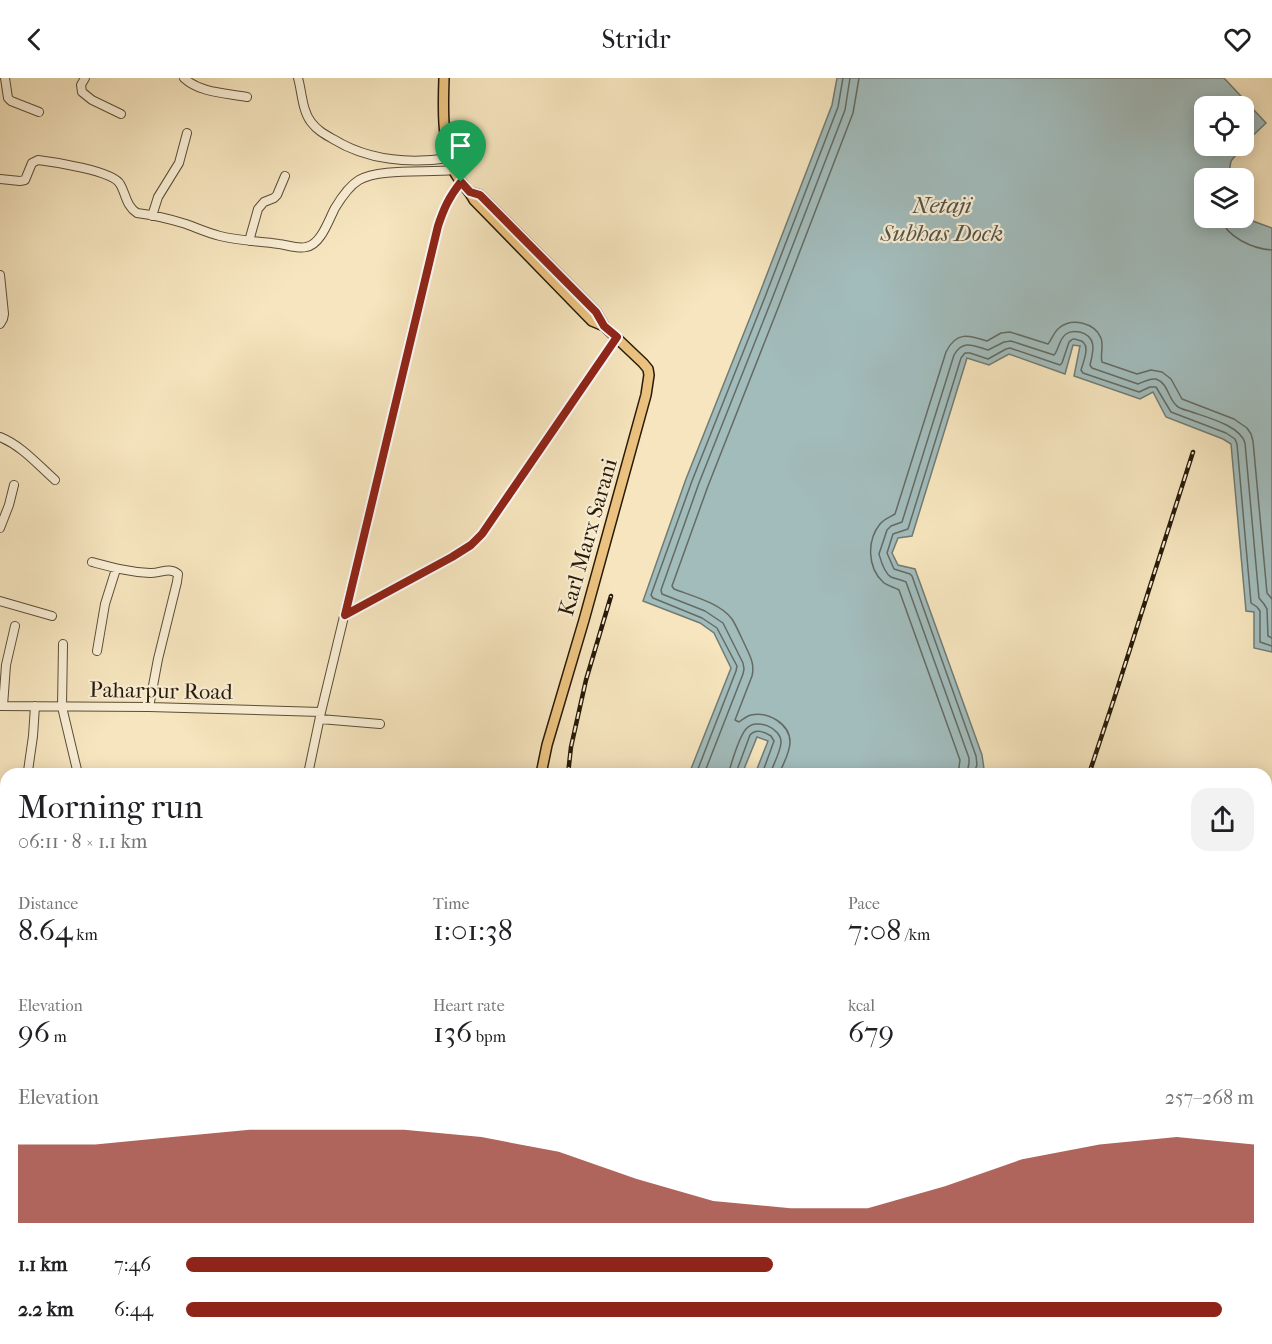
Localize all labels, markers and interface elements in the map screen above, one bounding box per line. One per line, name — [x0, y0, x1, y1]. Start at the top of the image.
icon: back — [18, 23, 51, 56]
text: Stridr — [601, 23, 671, 55]
icon: heart — [1221, 23, 1254, 56]
map controls — [1194, 96, 1254, 228]
button: locate — [1194, 96, 1254, 156]
pin — [435, 120, 486, 182]
icon: arrive — [444, 129, 477, 162]
button: layers — [1194, 168, 1254, 228]
water label: Netaji Subhas Dock — [880, 191, 1003, 247]
street label: Karl Marx Sarani — [553, 455, 623, 619]
street label: Paharpur Road — [89, 677, 234, 705]
text: Morning run — [18, 788, 203, 827]
button: share — [1191, 788, 1254, 851]
text: 06:11 · 8 × 1.1 km — [18, 830, 147, 853]
text: Distance — [18, 894, 78, 913]
text: Time — [433, 894, 469, 913]
text: Pace — [848, 894, 880, 913]
text: 8.64 — [18, 913, 73, 948]
text: 1:01:38 — [433, 913, 513, 948]
text: 7:08 — [848, 913, 901, 948]
text: km — [73, 925, 98, 944]
text: /km — [901, 925, 930, 944]
text: Elevation — [18, 996, 83, 1015]
text: Heart rate — [433, 996, 505, 1015]
text: kcal — [848, 996, 875, 1015]
text: 96 — [18, 1015, 50, 1050]
text: 136 — [433, 1015, 472, 1050]
text: 679 — [848, 1015, 894, 1050]
text: m — [50, 1027, 67, 1046]
text: bpm — [472, 1027, 506, 1046]
text: Elevation — [18, 1086, 99, 1109]
text: 257–268 m — [1165, 1086, 1254, 1109]
text: 1.1 km — [18, 1253, 67, 1276]
text: 7:46 — [114, 1253, 151, 1276]
text: 2.2 km — [18, 1298, 74, 1321]
text: 6:44 — [114, 1298, 153, 1321]

